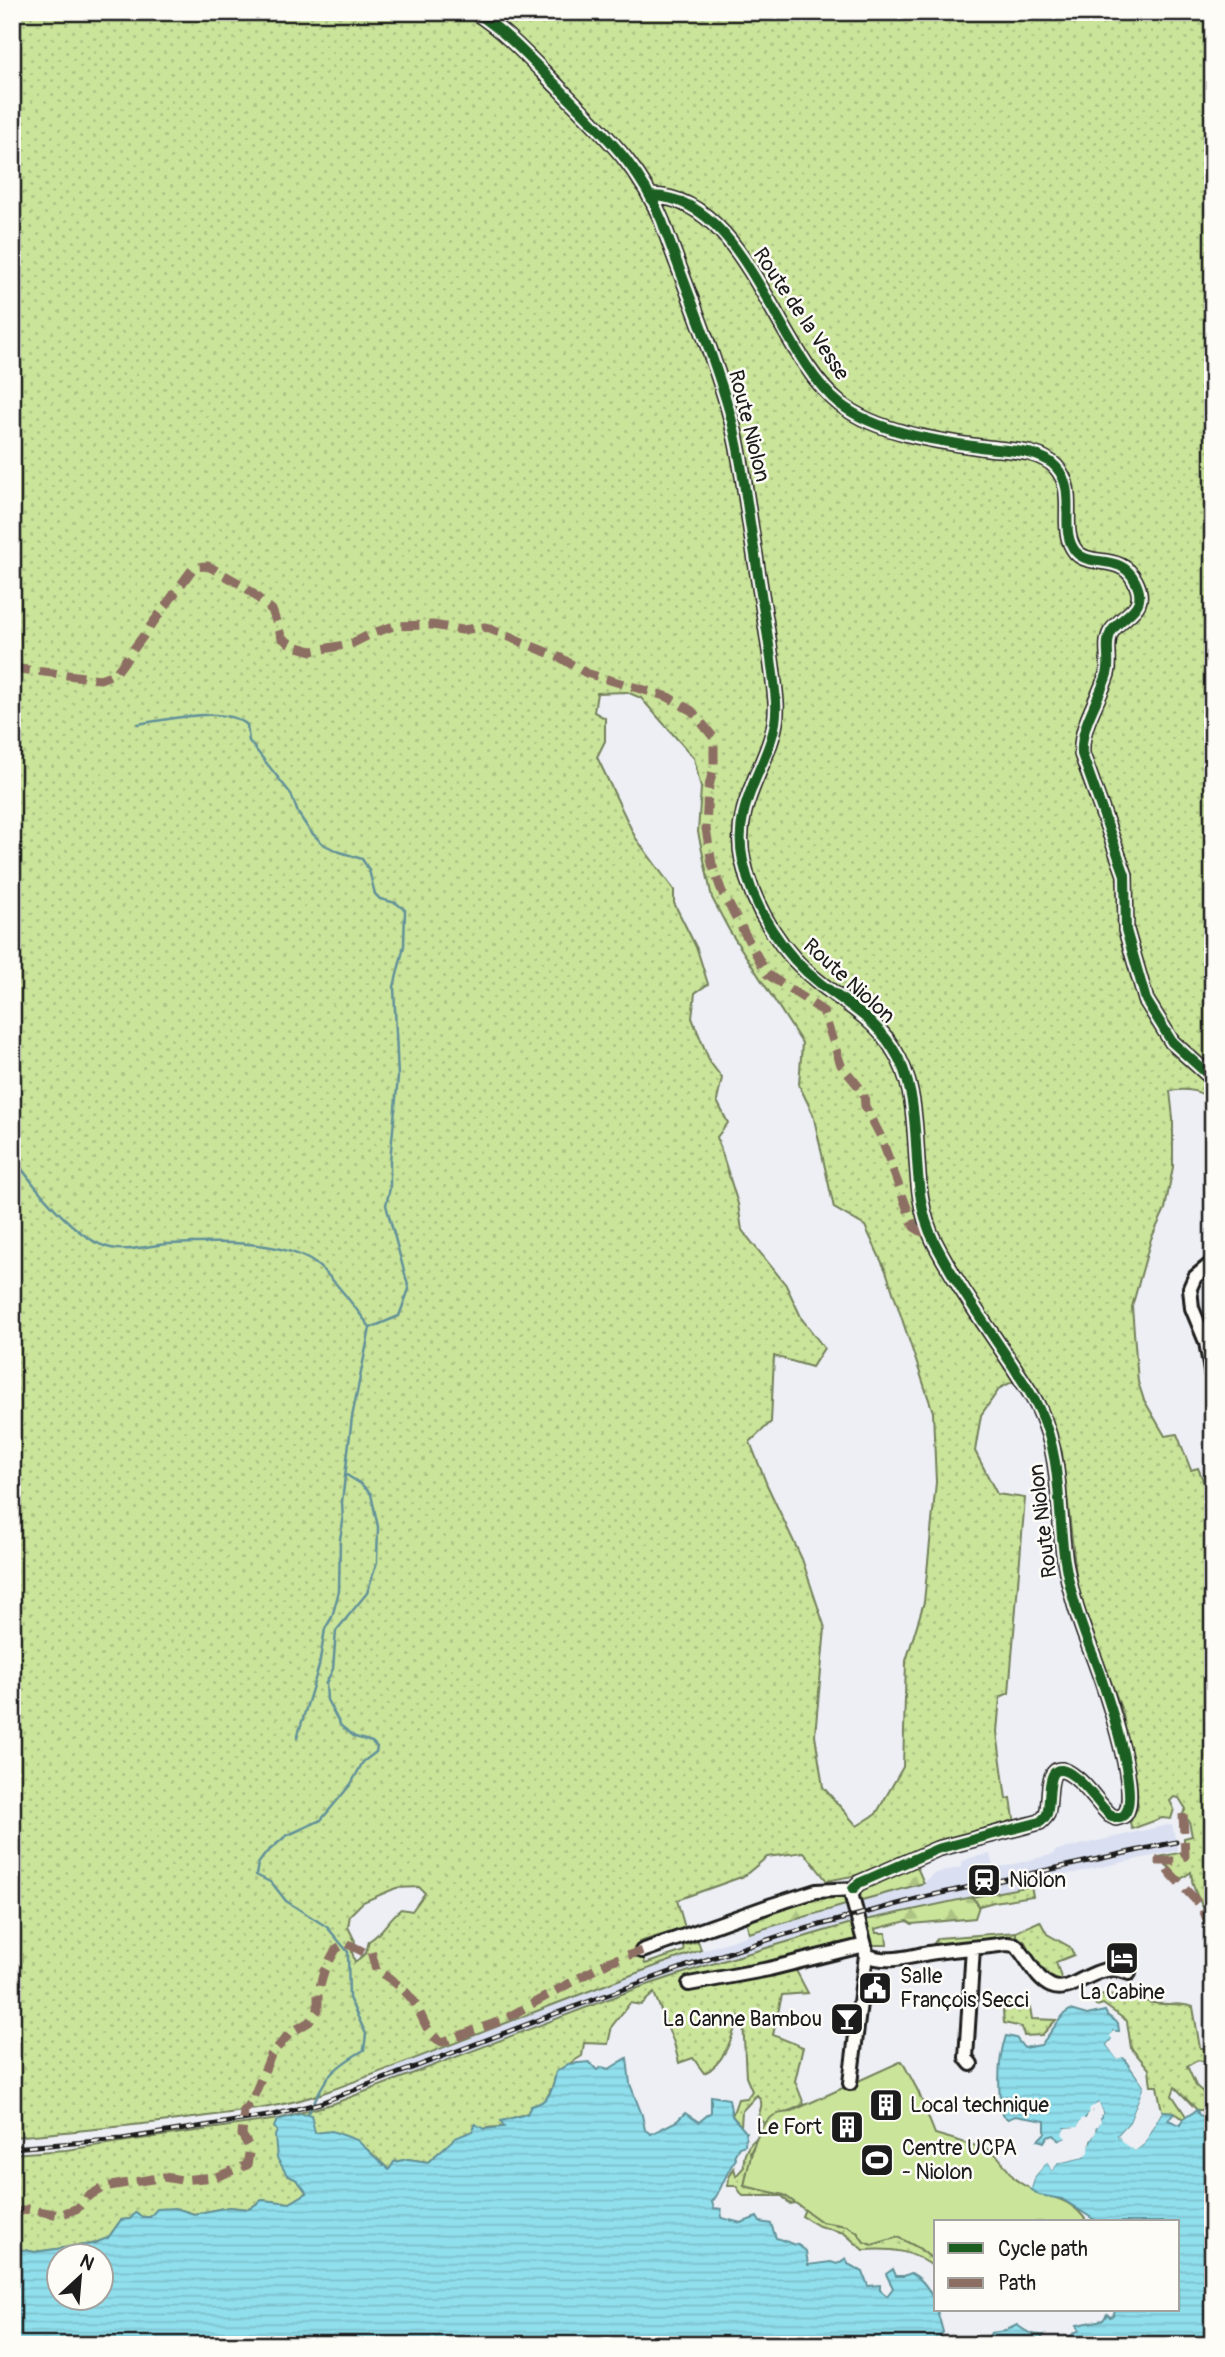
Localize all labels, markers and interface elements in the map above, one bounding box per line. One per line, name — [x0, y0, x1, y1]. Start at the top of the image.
street label: Route de la Vesse — [747, 243, 856, 386]
street label: Route Niolon — [722, 367, 776, 485]
street label: Route Niolon — [797, 933, 901, 1029]
street label: Route Niolon — [1023, 1463, 1063, 1579]
station icon: Niolon — [965, 1861, 1003, 1899]
place label: Niolon — [1009, 1867, 1066, 1894]
hotel icon: La Cabine — [1103, 1939, 1141, 1977]
place label: Salle François Secci — [900, 1963, 1029, 2014]
public building icon: Salle François Secci — [856, 1969, 894, 2007]
place label: La Cabine — [1080, 1979, 1165, 2006]
bar icon: La Canne Bambou — [828, 2000, 866, 2038]
place label: La Canne Bambou — [663, 2006, 822, 2033]
building icon: Local technique — [867, 2086, 905, 2124]
place label: Local technique — [910, 2092, 1049, 2119]
building icon: Le Fort — [828, 2108, 866, 2146]
place label: Le Fort — [756, 2114, 823, 2141]
place label: Centre UCPA - Niolon — [902, 2135, 1017, 2186]
sports icon: Centre UCPA - Niolon — [858, 2141, 896, 2179]
legend — [934, 2220, 1180, 2312]
text: Cycle path — [998, 2236, 1088, 2263]
north arrow — [46, 2242, 116, 2312]
text: N — [76, 2249, 98, 2276]
text: Path — [998, 2270, 1036, 2297]

